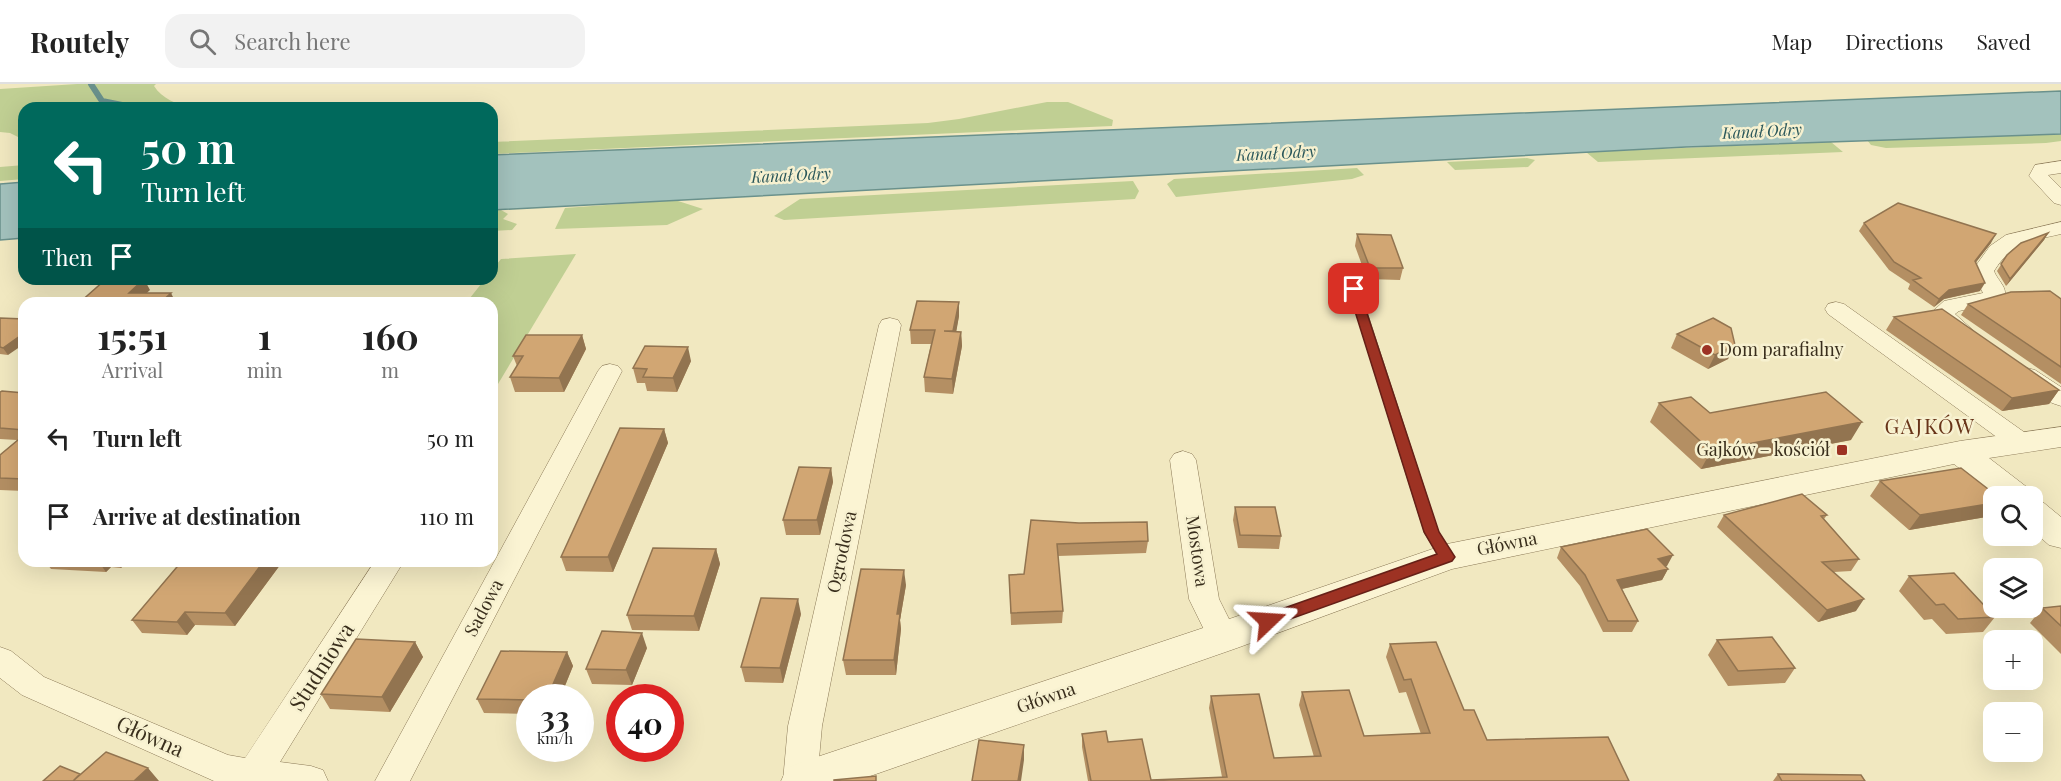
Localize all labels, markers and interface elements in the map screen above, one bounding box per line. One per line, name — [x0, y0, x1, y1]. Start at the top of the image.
search box — [165, 14, 585, 68]
text: Routely — [30, 23, 129, 60]
icon: search — [186, 25, 219, 58]
text: Search here — [234, 26, 351, 56]
text: Map — [1771, 27, 1812, 55]
text: Directions — [1845, 27, 1943, 55]
text: Saved — [1976, 27, 2031, 55]
water label: Kanał Odry — [1721, 118, 1803, 143]
text: 50 m — [141, 119, 235, 175]
icon: left — [42, 126, 120, 204]
water label: Kanał Odry — [1235, 140, 1317, 165]
water label: Kanał Odry — [750, 162, 832, 187]
text: Turn left — [141, 173, 245, 209]
icon: arrive — [105, 240, 138, 273]
text: Then — [42, 242, 93, 272]
pin — [1328, 263, 1379, 314]
icon: arrive — [1337, 272, 1370, 305]
text: 15:51 — [97, 311, 168, 359]
text: 1 — [258, 311, 272, 359]
text: 160 — [362, 311, 419, 359]
place label: Dom parafialny — [1719, 337, 1844, 361]
marker: Dom parafialny — [1700, 343, 1714, 357]
text: Arrival — [102, 356, 163, 383]
text: min — [247, 356, 283, 383]
text: m — [381, 356, 399, 383]
district label: GAJKÓW — [1885, 411, 1975, 439]
icon: left — [42, 422, 75, 455]
text: Turn left — [93, 423, 182, 453]
text: 50 m — [427, 423, 474, 453]
place label: Gajków – kościół — [1696, 437, 1831, 461]
marker: Gajków – kościół — [1835, 443, 1849, 457]
map controls — [1983, 486, 2043, 762]
button: search — [1983, 486, 2043, 546]
icon: arrive — [42, 500, 75, 533]
text: Arrive at destination — [93, 501, 301, 531]
text: 110 m — [420, 501, 474, 531]
street label: Ogrodowa — [821, 509, 861, 595]
street label: Mostowa — [1181, 513, 1215, 588]
street label: Główna — [1475, 525, 1539, 561]
button: layers — [1983, 558, 2043, 618]
street label: Sadowa — [458, 575, 508, 640]
position arrow — [1236, 589, 1300, 653]
street label: Studniowa — [281, 616, 360, 715]
button: + — [1983, 630, 2043, 690]
street label: Główna — [1013, 676, 1078, 718]
speed limit sign: 40 — [606, 684, 684, 762]
text: 33 — [540, 696, 570, 736]
button: − — [1983, 702, 2043, 762]
street label: Główna — [113, 708, 189, 763]
text: km/h — [537, 728, 573, 748]

